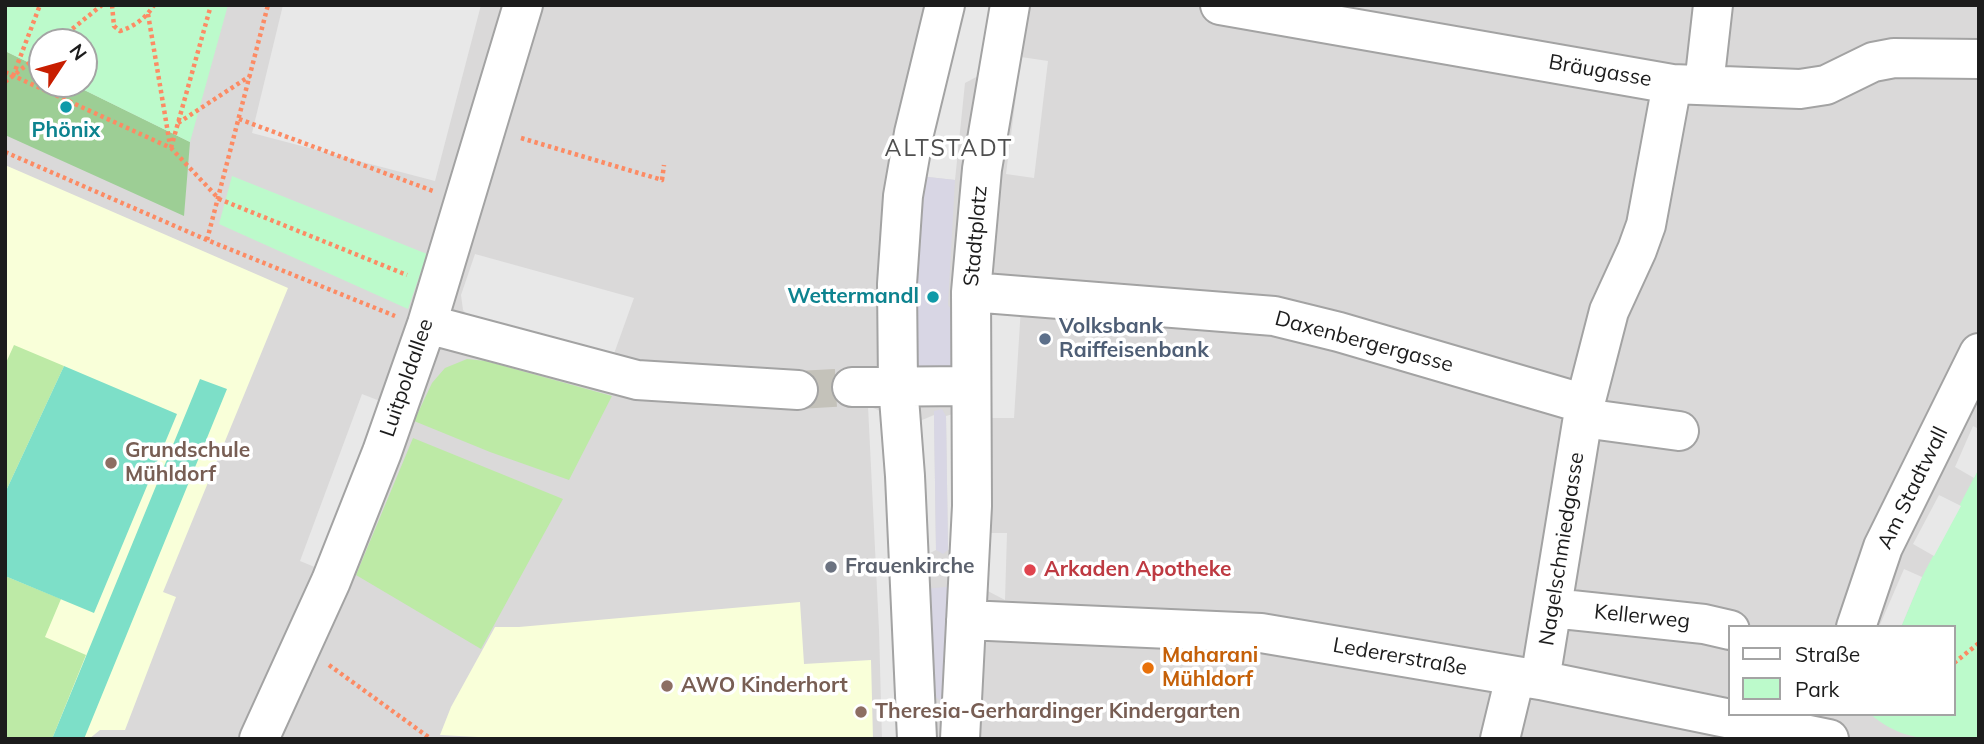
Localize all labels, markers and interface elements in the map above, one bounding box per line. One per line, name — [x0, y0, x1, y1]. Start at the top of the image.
north arrow — [28, 28, 98, 98]
text: N — [64, 39, 92, 65]
street label: Bräugasse — [1547, 50, 1653, 92]
marker: Phönix — [58, 99, 74, 115]
place label: Phönix — [32, 118, 100, 144]
district label: ALTSTADT — [886, 135, 1012, 163]
street label: Stadtplatz — [959, 184, 993, 288]
place label: Wettermandl — [787, 284, 919, 310]
marker: Wettermandl — [925, 289, 941, 305]
street label: Daxenbergergasse — [1272, 306, 1456, 378]
place label: Volksbank Raiffeisenbank — [1059, 314, 1209, 364]
street label: Luitpoldallee — [375, 316, 439, 440]
marker: Volksbank Raiffeisenbank — [1037, 331, 1053, 347]
street label: Am Stadtwall — [1873, 423, 1953, 553]
place label: Grundschule Mühldorf — [125, 438, 250, 488]
street label: Nagelschmiedgasse — [1534, 450, 1590, 648]
marker: Grundschule Mühldorf — [103, 455, 119, 471]
place label: Frauenkirche — [845, 554, 975, 580]
place label: Arkaden Apotheke — [1044, 557, 1232, 583]
marker: Frauenkirche — [823, 559, 839, 575]
marker: Arkaden Apotheke — [1022, 562, 1038, 578]
street label: Kellerweg — [1593, 599, 1691, 635]
legend — [1728, 625, 1956, 716]
street label: Ledererstraße — [1331, 633, 1469, 681]
text: Straße — [1795, 641, 1860, 667]
place label: Maharani Mühldorf — [1162, 643, 1258, 693]
marker: Maharani Mühldorf — [1140, 660, 1156, 676]
place label: AWO Kinderhort — [681, 673, 848, 699]
text: Park — [1795, 676, 1839, 702]
marker: AWO Kinderhort — [659, 678, 675, 694]
place label: Theresia-Gerhardinger Kindergarten — [875, 699, 1240, 725]
marker: Theresia-Gerhardinger Kindergarten — [853, 704, 869, 720]

